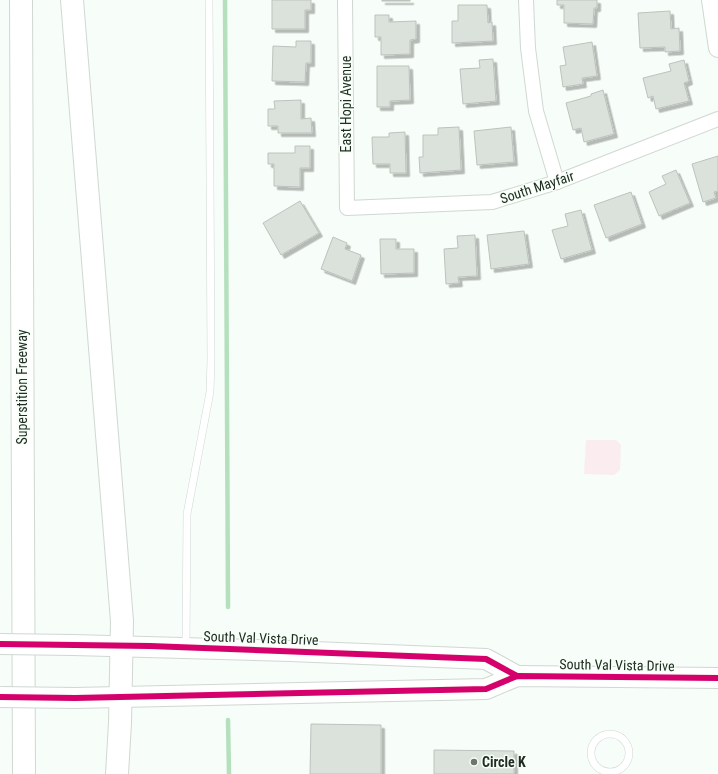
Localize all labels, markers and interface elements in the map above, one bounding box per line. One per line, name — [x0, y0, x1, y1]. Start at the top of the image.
street label: East Hopi Avenue — [338, 55, 354, 152]
street label: South Mayfair — [498, 168, 576, 206]
street label: Superstition Freeway — [14, 329, 30, 445]
street label: South Val Vista Drive — [203, 628, 319, 648]
street label: South Val Vista Drive — [559, 656, 675, 674]
place label: Circle K — [482, 754, 526, 770]
marker: Circle K — [469, 757, 479, 767]

